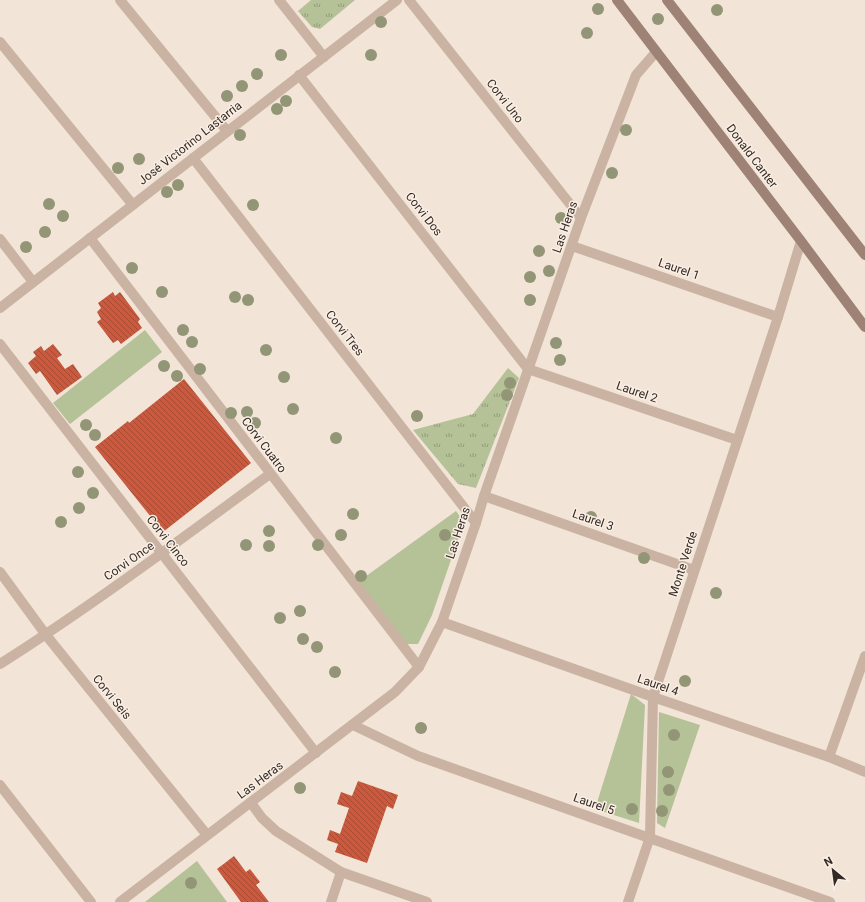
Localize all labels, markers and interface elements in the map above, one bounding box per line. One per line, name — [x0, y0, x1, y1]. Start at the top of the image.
street label: Corvi Uno — [484, 76, 527, 126]
street label: José Victorino Lastarria — [136, 98, 244, 188]
street label: Donald Canter — [724, 121, 780, 191]
street label: Corvi Dos — [403, 189, 445, 239]
street label: Las Heras — [550, 199, 580, 255]
street label: Laurel 1 — [657, 255, 701, 283]
street label: Corvi Tres — [323, 308, 367, 358]
street label: Laurel 2 — [615, 378, 660, 406]
street label: Corvi Cuatro — [238, 414, 290, 476]
street label: Las Heras — [443, 505, 473, 561]
street label: Laurel 3 — [571, 506, 615, 534]
street label: Corvi Cinco — [144, 513, 192, 569]
street label: Monte Verde — [666, 529, 700, 599]
street label: Corvi Once — [101, 539, 157, 583]
street label: Laurel 4 — [636, 671, 681, 699]
street label: Corvi Seis — [90, 672, 134, 722]
street label: Las Heras — [234, 758, 286, 802]
street label: Laurel 5 — [572, 790, 617, 818]
north arrow — [813, 850, 853, 890]
text: N — [822, 854, 835, 869]

